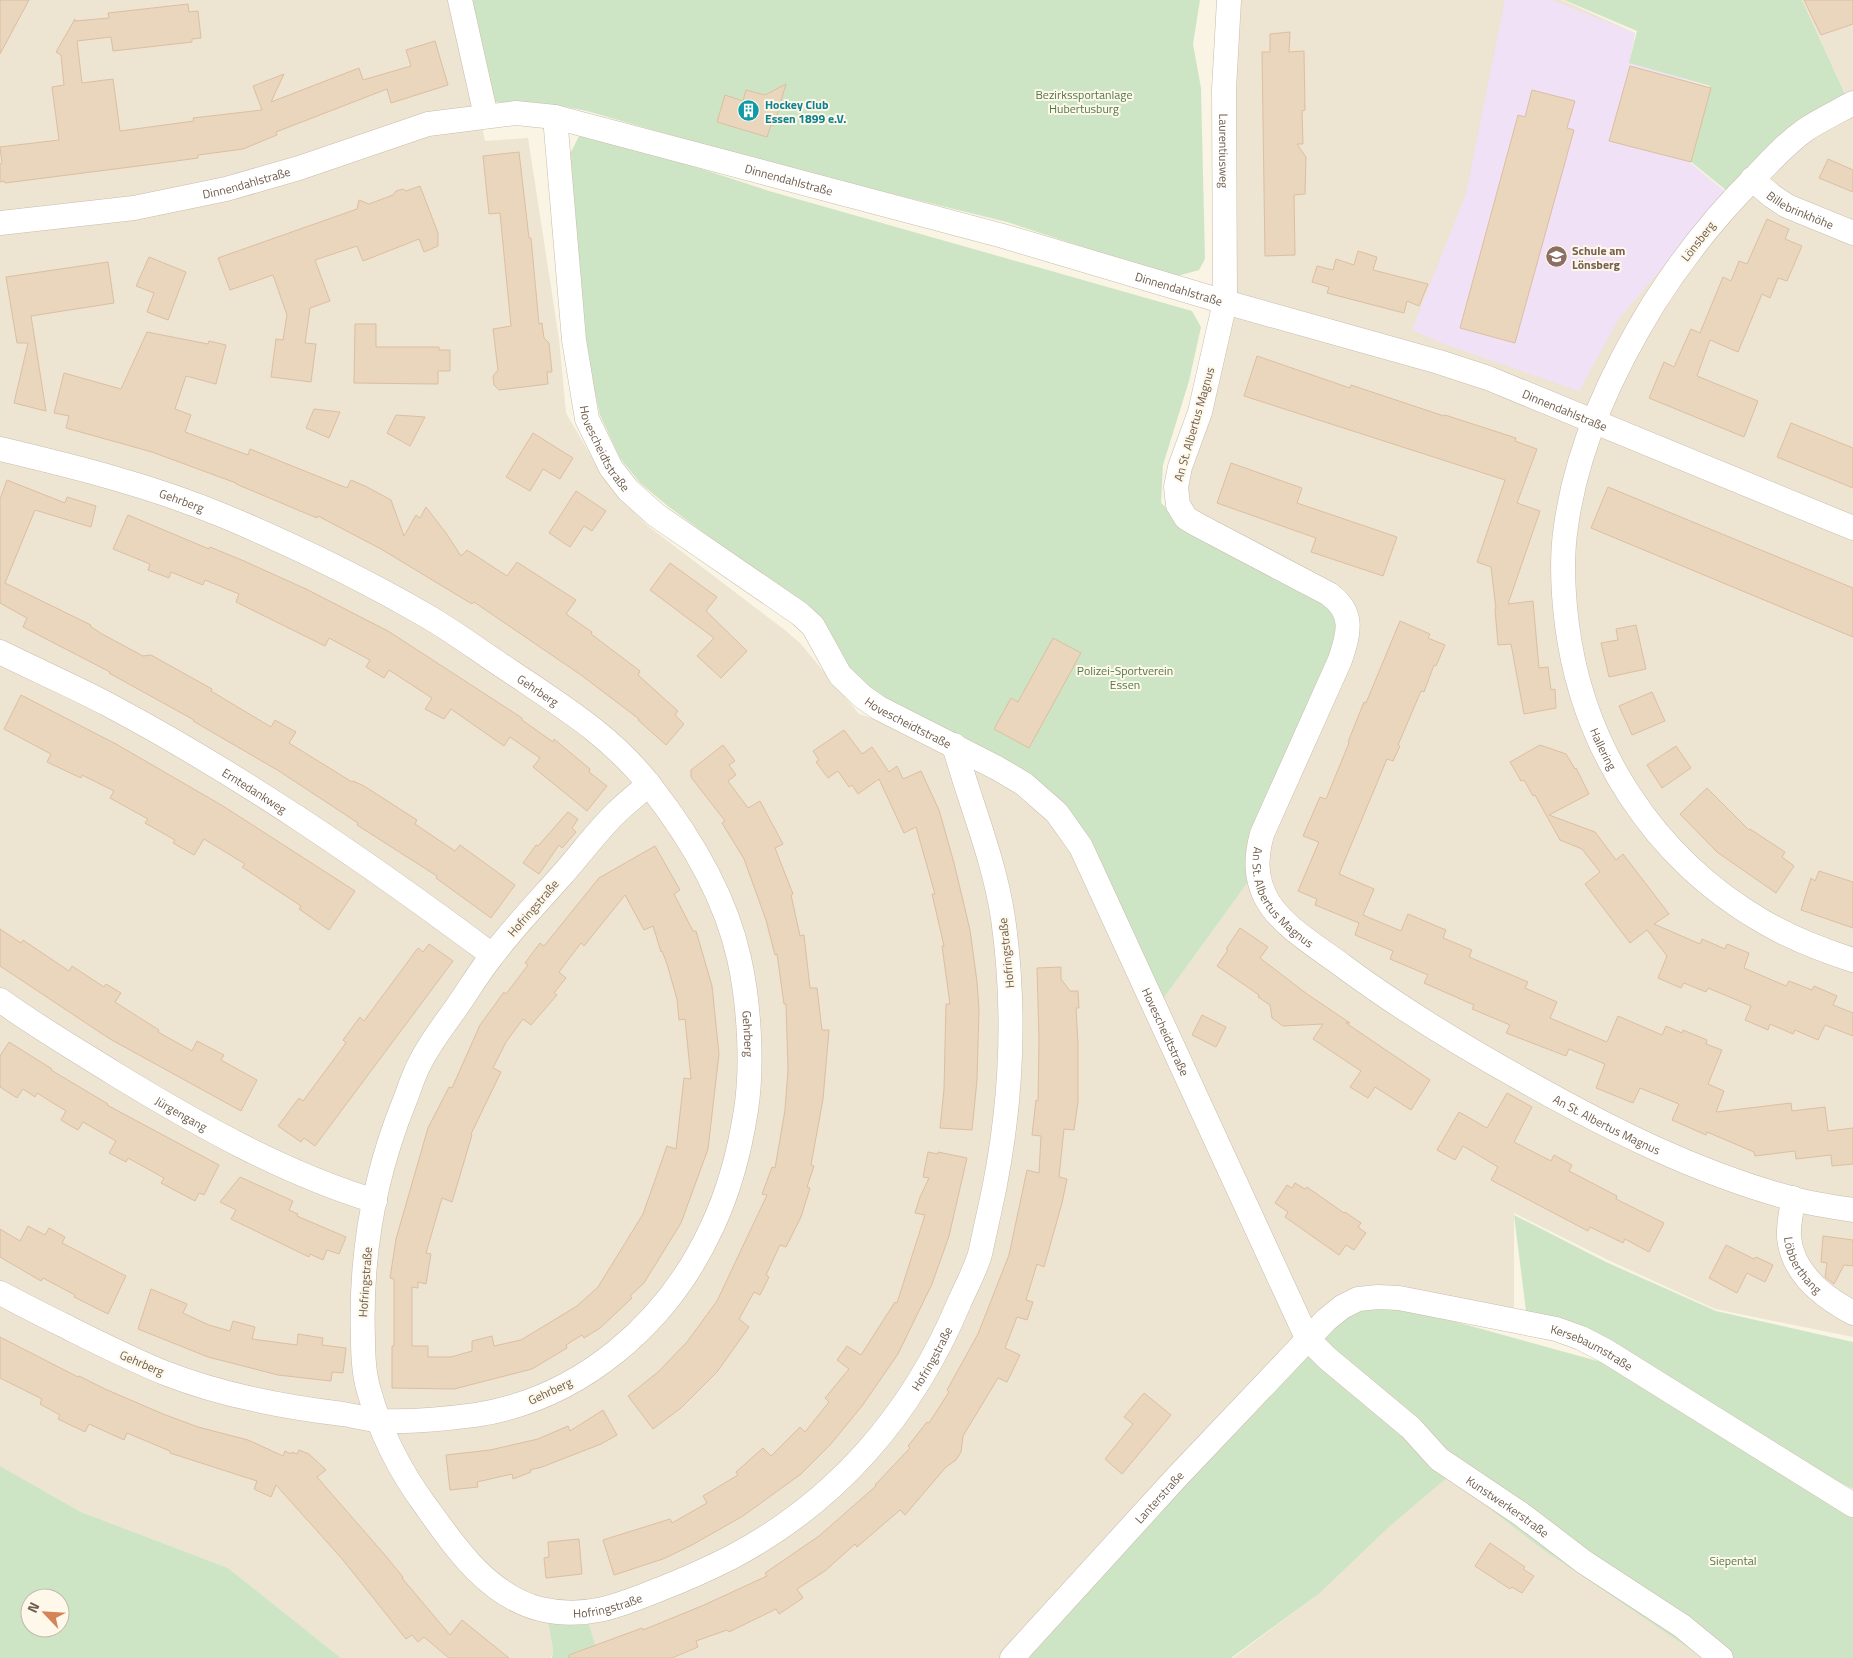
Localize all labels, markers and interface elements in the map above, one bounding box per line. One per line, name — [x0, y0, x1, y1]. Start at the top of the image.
park label: Bezirkssportanlage Hubertusburg — [1035, 85, 1133, 118]
place label: Hockey Club Essen 1899 e.V. — [765, 95, 846, 128]
building icon: Hockey Club Essen 1899 e.V. — [737, 99, 761, 123]
street label: Laurentiusweg — [1215, 113, 1234, 188]
street label: Dinnendahlstraße — [743, 158, 835, 200]
street label: Dinnendahlstraße — [201, 162, 292, 203]
street label: Billebrinkhöhe — [1762, 186, 1837, 234]
street label: Lönsberg — [1676, 217, 1720, 265]
place label: Schule am Lönsberg — [1572, 241, 1625, 274]
school or university icon: Schule am Lönsberg — [1544, 245, 1568, 269]
street label: Dinnendahlstraße — [1133, 266, 1225, 310]
street label: An St. Albertus Magnus — [1169, 364, 1220, 483]
street label: Dinnendahlstraße — [1519, 384, 1610, 436]
street label: Hovescheidtstraße — [575, 404, 635, 495]
street label: Gehrberg — [157, 483, 207, 517]
park label: Polizei-Sportverein Essen — [1077, 661, 1173, 694]
street label: Gehrberg — [514, 669, 563, 711]
street label: Hovescheidtstraße — [861, 692, 955, 753]
street label: Hallering — [1586, 725, 1622, 773]
street label: Erntedankweg — [219, 763, 291, 818]
street label: An St. Albertus Magnus — [1248, 846, 1318, 952]
street label: Hofringstraße — [503, 875, 563, 941]
street label: Hofringstraße — [993, 917, 1019, 989]
street label: Hovescheidtstraße — [1137, 984, 1195, 1079]
street label: Gehrberg — [738, 1010, 759, 1057]
street label: An St. Albertus Magnus — [1550, 1089, 1664, 1159]
street label: Jürgengang — [152, 1091, 211, 1136]
street label: Löbberthang — [1779, 1236, 1826, 1298]
street label: Hofringstraße — [353, 1246, 377, 1318]
street label: Kersebaumstraße — [1549, 1319, 1637, 1375]
street label: Hofringstraße — [906, 1323, 957, 1394]
street label: Gehrberg — [117, 1345, 167, 1381]
street label: Gehrberg — [525, 1373, 575, 1409]
street label: Lanterstraße — [1130, 1466, 1188, 1527]
street label: Kunstwerkerstraße — [1463, 1470, 1553, 1542]
park label: Siepental — [1710, 1551, 1756, 1570]
north arrow — [20, 1588, 70, 1638]
street label: Hofringstraße — [573, 1588, 645, 1622]
text: N — [21, 1598, 44, 1616]

